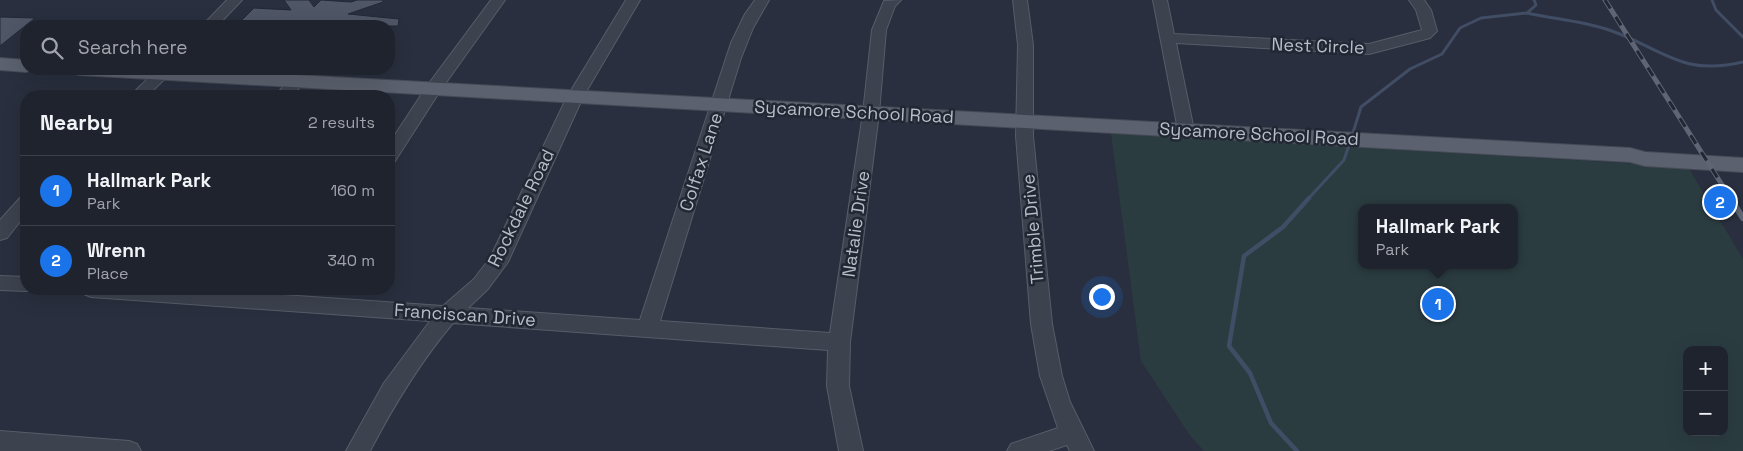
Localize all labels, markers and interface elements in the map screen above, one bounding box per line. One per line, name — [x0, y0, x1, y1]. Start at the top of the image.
search box — [20, 20, 395, 75]
street label: Nest Circle — [1271, 32, 1365, 59]
icon: search — [38, 34, 66, 62]
text: Search here — [78, 35, 188, 60]
street label: Sycamore School Road — [754, 95, 954, 128]
text: Nearby — [40, 109, 113, 136]
street label: Colfax Lane — [674, 110, 727, 214]
text: 2 results — [308, 112, 375, 133]
street label: Sycamore School Road — [1159, 117, 1359, 150]
street label: Rockdale Road — [482, 145, 559, 270]
text: Hallmark Park — [87, 168, 211, 193]
street label: Natalie Drive — [837, 169, 874, 279]
street label: Trimble Drive — [1016, 173, 1049, 285]
text: 1 — [52, 180, 60, 201]
text: 160 m — [330, 180, 375, 201]
pin: 2 — [1704, 183, 1736, 221]
text: Park — [87, 193, 120, 214]
popup — [1358, 204, 1518, 269]
text: Hallmark Park — [1376, 214, 1500, 239]
text: Wrenn — [87, 238, 146, 263]
text: Park — [1376, 239, 1409, 260]
text: 2 — [51, 250, 61, 271]
text: 340 m — [327, 250, 375, 271]
text: Place — [87, 263, 129, 284]
your location — [1089, 284, 1115, 310]
pin: 1 — [1422, 285, 1454, 323]
street label: Franciscan Drive — [393, 298, 537, 331]
map controls — [1683, 346, 1728, 436]
button: + — [1683, 346, 1728, 391]
button: − — [1683, 391, 1728, 436]

